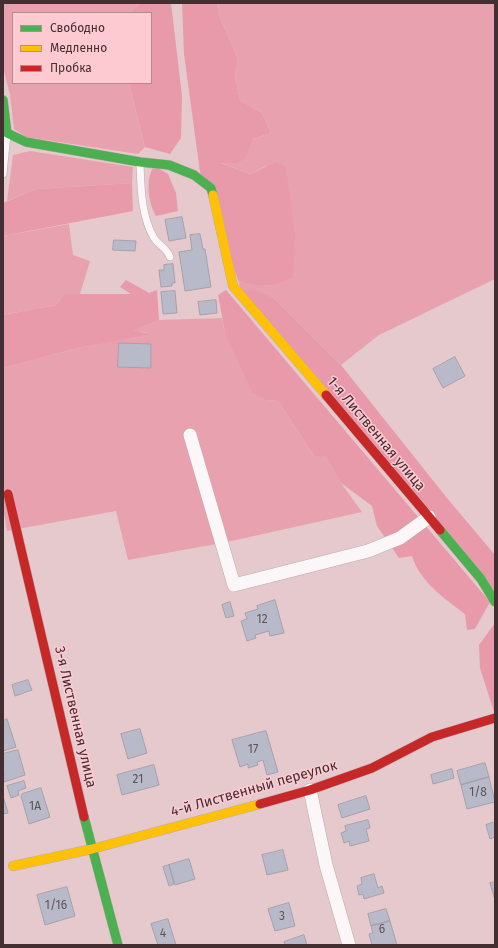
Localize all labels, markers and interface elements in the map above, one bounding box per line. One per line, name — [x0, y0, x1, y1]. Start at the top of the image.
legend — [12, 12, 152, 84]
text: Свободно — [50, 21, 105, 35]
text: Медленно — [50, 41, 107, 55]
text: Пробка — [50, 61, 92, 75]
street label: 1-я Лиственная улица — [323, 374, 429, 494]
house number: 12 — [256, 613, 268, 627]
street label: 3-я Лиственная улица — [51, 645, 99, 789]
house number: 17 — [248, 743, 258, 757]
street label: 4-й Лиственный переулок — [169, 757, 339, 821]
house number: 21 — [133, 773, 143, 787]
house number: 1/8 — [469, 786, 487, 800]
house number: 1А — [29, 800, 41, 814]
house number: 1/16 — [45, 899, 67, 913]
house number: 3 — [279, 910, 285, 924]
house number: 6 — [379, 923, 385, 937]
house number: 4 — [160, 927, 166, 941]

